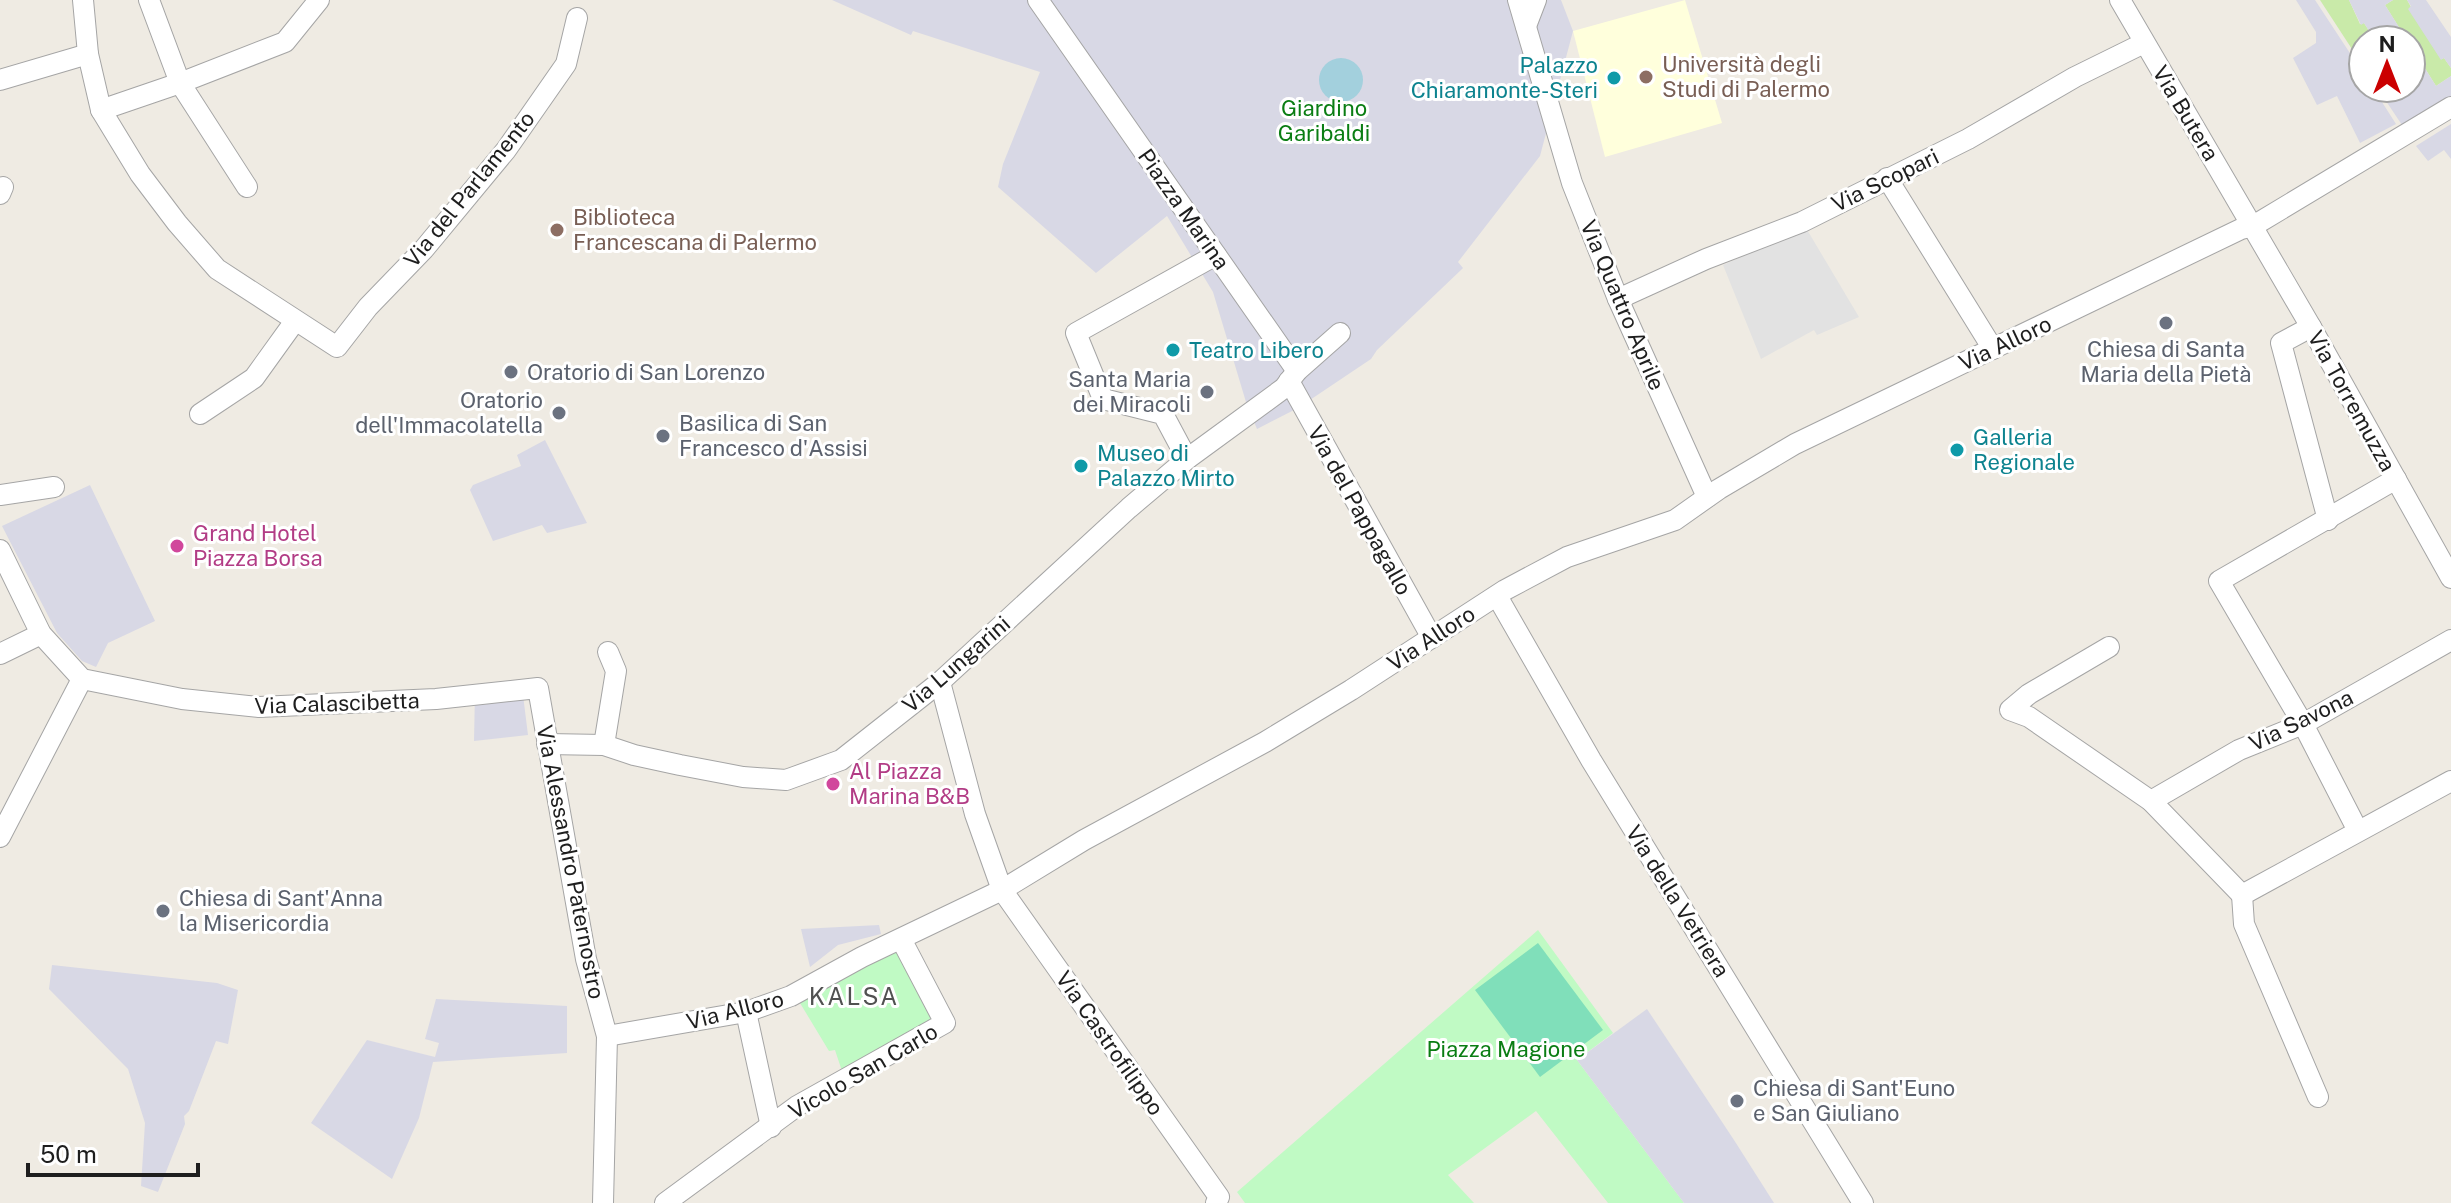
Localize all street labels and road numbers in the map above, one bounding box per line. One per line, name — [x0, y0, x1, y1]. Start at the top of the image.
street label: Via Butera — [2147, 61, 2225, 165]
street label: Via del Parlamento — [398, 106, 540, 272]
street label: Via Scopari — [1827, 143, 1943, 217]
street label: Piazza Marina — [1133, 144, 1235, 274]
street label: Via Quattro Aprile — [1575, 216, 1671, 394]
street label: Via Alloro — [1955, 310, 2055, 376]
street label: Via Torremuzza — [2303, 326, 2401, 476]
street label: Via del Pappagallo — [1303, 421, 1417, 599]
street label: Via Alloro — [1382, 600, 1480, 676]
street label: Via Lungarini — [897, 610, 1015, 718]
street label: Via Savona — [2245, 684, 2357, 756]
street label: Via Calascibetta — [254, 687, 420, 719]
street label: Via Alessandro Paternostro — [532, 723, 610, 1001]
street label: Via della Vetriera — [1621, 820, 1735, 982]
street label: Via Castrofilippo — [1051, 966, 1169, 1120]
street label: Via Alloro — [684, 985, 786, 1035]
street label: Vicolo San Carlo — [784, 1018, 942, 1124]

